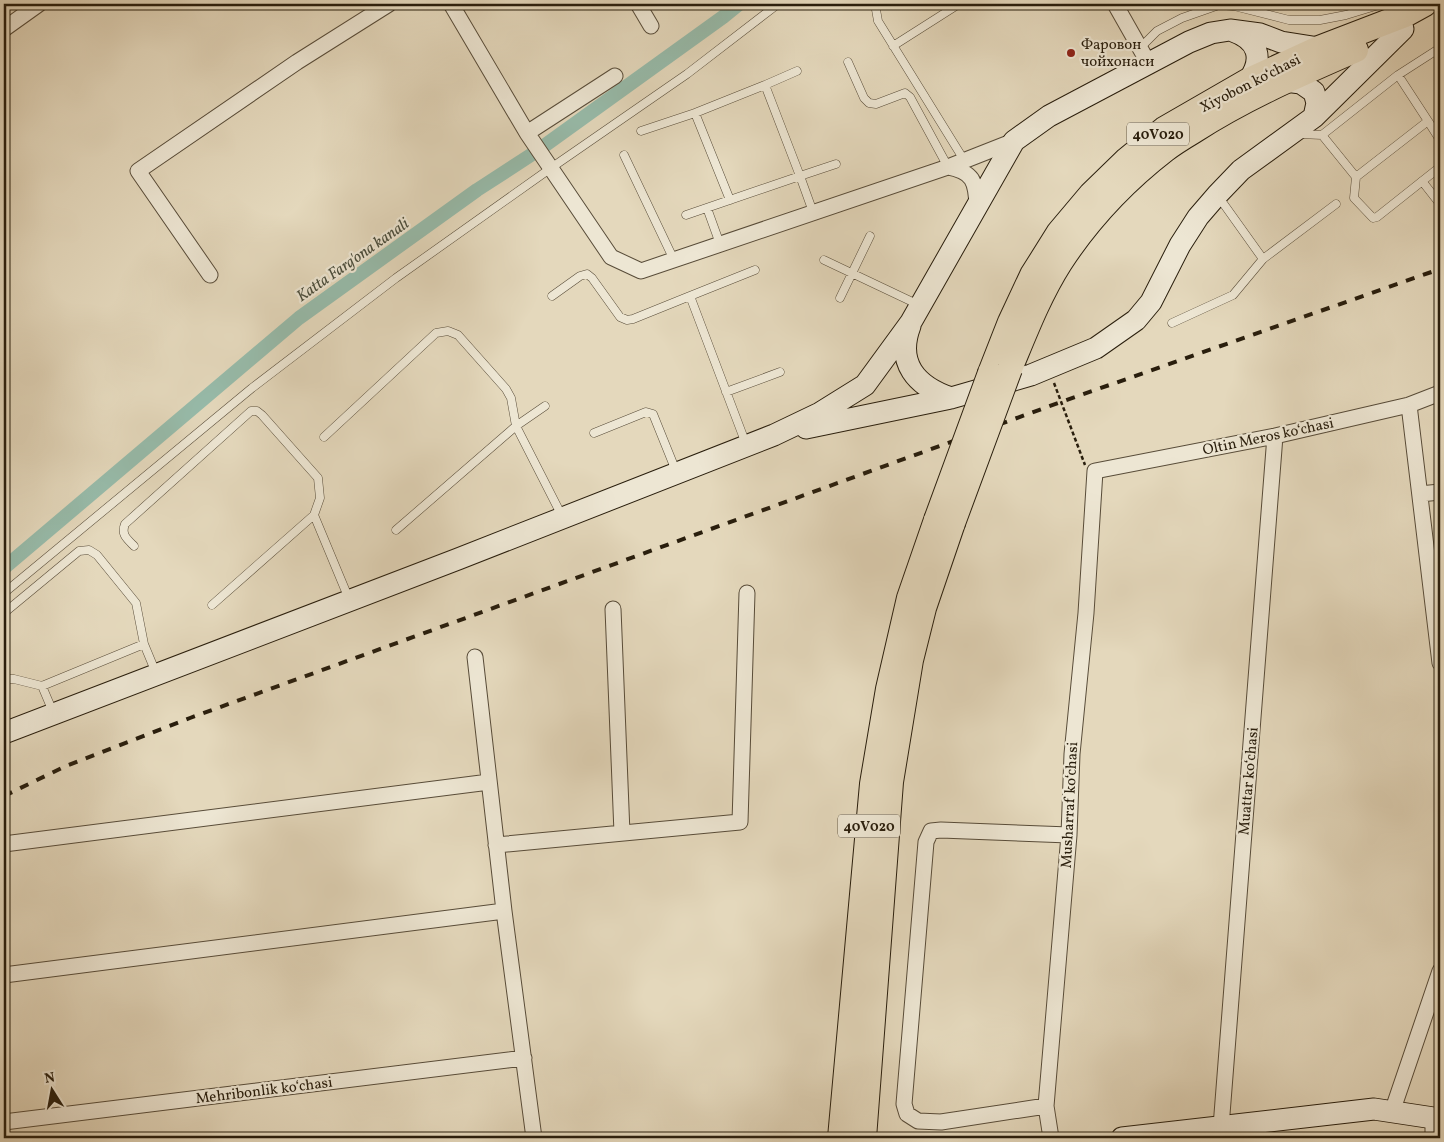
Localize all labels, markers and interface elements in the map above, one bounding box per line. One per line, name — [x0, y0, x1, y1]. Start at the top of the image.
place label: Фаровон чойхонаси — [1081, 35, 1154, 73]
marker: Фаровон чойхонаси — [1065, 47, 1077, 59]
street label: Xiyobon koʻchasi — [1197, 50, 1305, 119]
road number: 40V020 — [1127, 122, 1189, 146]
water label: Katta Farg'ona kanali — [292, 213, 415, 308]
street label: Oltin Meros koʻchasi — [1201, 413, 1336, 462]
street label: Muattar koʻchasi — [1234, 726, 1265, 836]
street label: Musharraf koʻchasi — [1057, 741, 1084, 869]
road number: 40V020 — [838, 814, 900, 838]
north arrow — [28, 1064, 78, 1114]
text: N — [43, 1068, 57, 1089]
street label: Mehribonlik koʻchasi — [195, 1073, 334, 1110]

